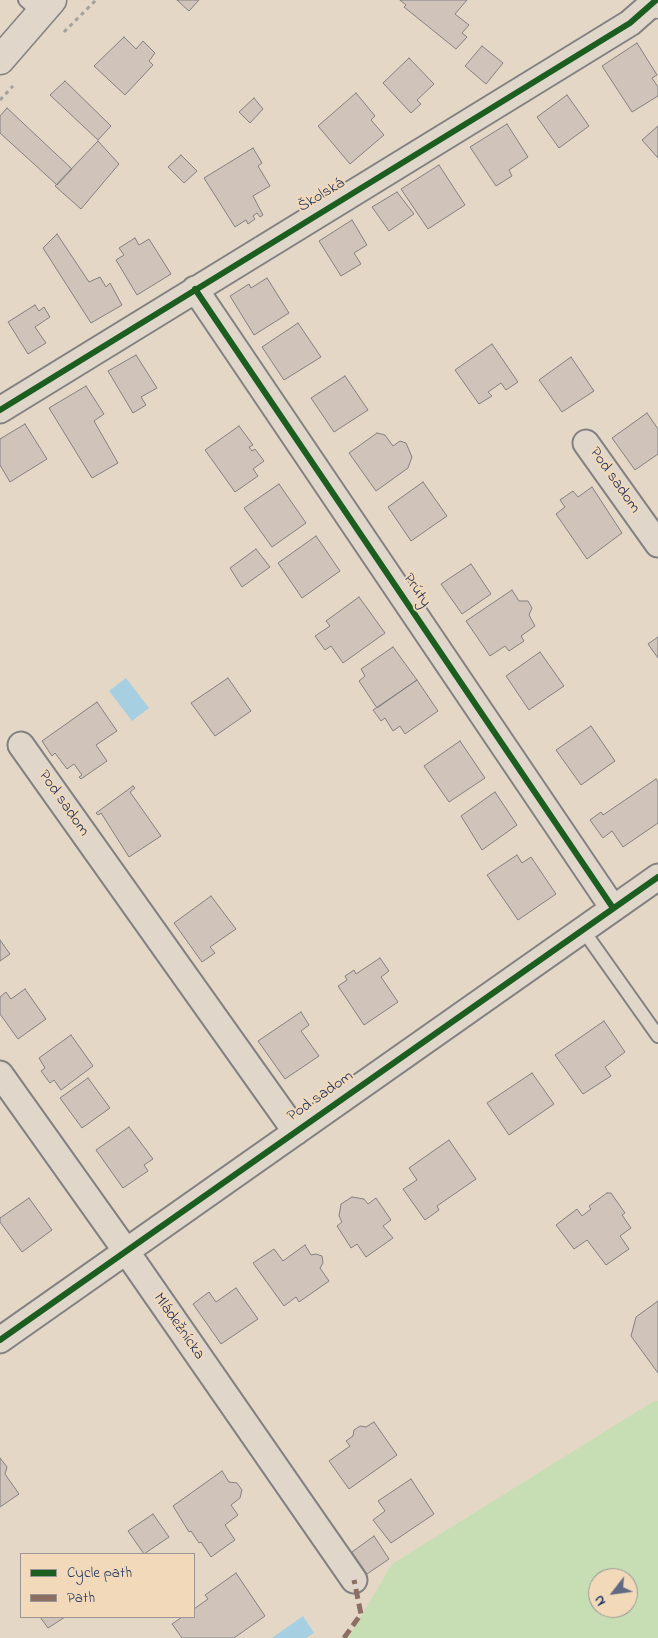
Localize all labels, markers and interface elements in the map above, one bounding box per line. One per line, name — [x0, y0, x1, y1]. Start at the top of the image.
street label: Školská — [295, 175, 349, 217]
street label: Pod sadom — [584, 444, 644, 518]
street label: Prúty — [398, 570, 434, 612]
street label: Pod sadom — [33, 767, 93, 841]
street label: Pod sadom — [284, 1067, 358, 1127]
street label: Mládežnícka — [148, 1290, 208, 1364]
legend — [20, 1553, 195, 1618]
text: Cycle path — [67, 1562, 132, 1584]
north arrow — [588, 1568, 638, 1618]
text: Path — [67, 1587, 95, 1609]
text: N — [589, 1591, 612, 1610]

